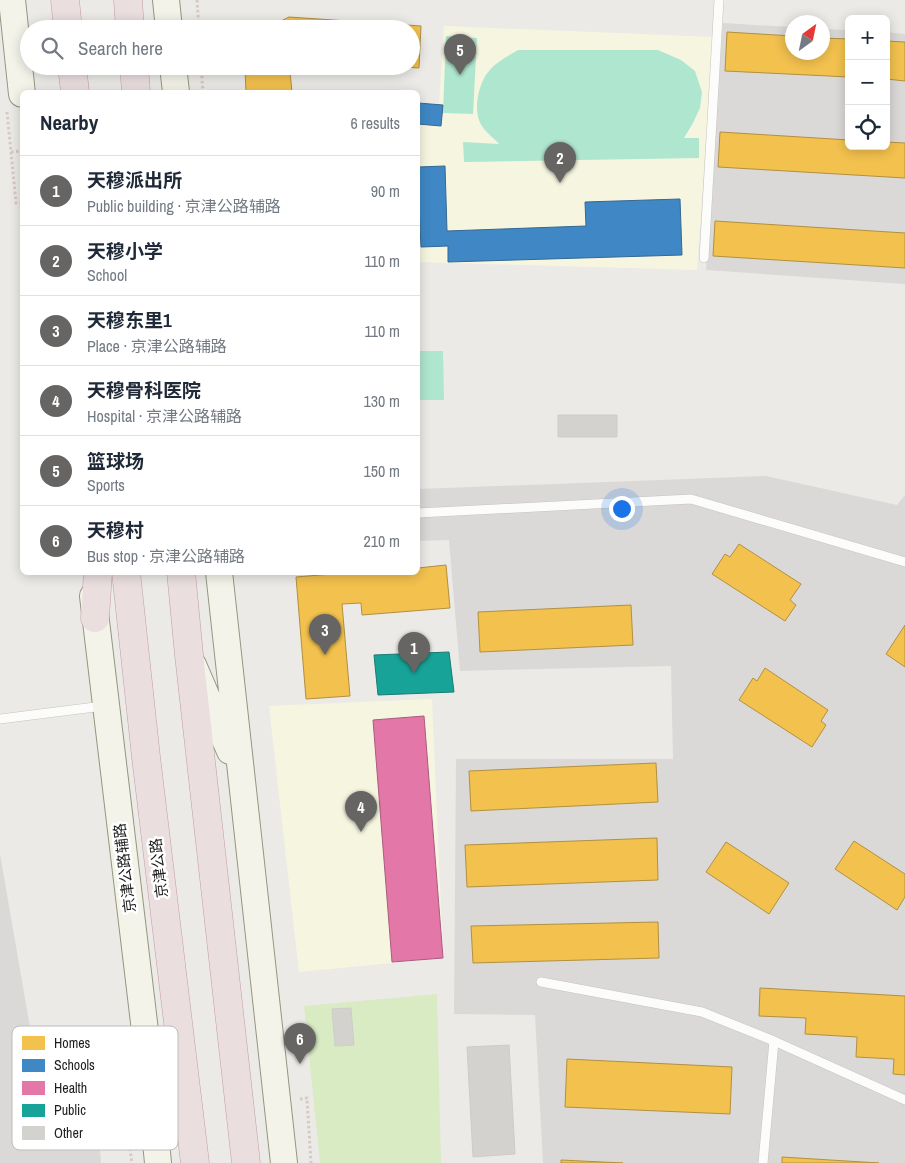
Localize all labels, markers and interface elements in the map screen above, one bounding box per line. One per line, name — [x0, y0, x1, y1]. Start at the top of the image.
north arrow — [785, 15, 830, 60]
map controls — [845, 15, 890, 150]
button: + — [845, 15, 890, 60]
search box — [20, 20, 420, 75]
icon: search — [38, 34, 66, 62]
pin: 5 — [444, 34, 476, 75]
text: Search here — [78, 35, 163, 61]
button: − — [845, 60, 890, 105]
button: locate — [845, 105, 890, 150]
text: Nearby — [40, 108, 98, 137]
text: 6 results — [350, 112, 400, 134]
pin: 2 — [544, 142, 576, 183]
text: 天穆派出所 — [87, 167, 182, 193]
text: 1 — [52, 180, 60, 202]
text: 90 m — [371, 180, 400, 202]
text: Public building · 京津公路辅路 — [87, 195, 281, 217]
text: 天穆小学 — [87, 238, 163, 264]
text: 2 — [52, 250, 60, 272]
text: 110 m — [364, 250, 400, 272]
text: School — [87, 264, 127, 286]
text: 天穆东里1 — [87, 307, 172, 333]
text: 3 — [52, 320, 60, 342]
text: 110 m — [364, 320, 400, 342]
text: Place · 京津公路辅路 — [87, 335, 227, 357]
text: 天穆骨科医院 — [87, 377, 201, 403]
text: 4 — [52, 390, 60, 412]
text: 130 m — [364, 390, 400, 412]
text: Hospital · 京津公路辅路 — [87, 405, 242, 427]
text: 篮球场 — [87, 448, 144, 474]
text: 5 — [52, 460, 60, 482]
text: 150 m — [364, 460, 400, 482]
text: Sports — [87, 474, 125, 496]
your location — [609, 496, 635, 522]
text: 天穆村 — [87, 517, 144, 543]
text: 6 — [52, 530, 60, 552]
text: 210 m — [364, 530, 400, 552]
text: Bus stop · 京津公路辅路 — [87, 545, 245, 567]
pin: 3 — [309, 614, 341, 655]
pin: 1 — [398, 632, 430, 673]
pin: 4 — [345, 791, 377, 832]
street label: 京津公路辅路 — [109, 822, 140, 914]
street label: 京津公路 — [144, 837, 173, 899]
pin: 6 — [284, 1023, 316, 1064]
legend — [12, 1026, 178, 1150]
text: Homes — [54, 1034, 91, 1052]
text: Schools — [54, 1056, 95, 1074]
text: Health — [54, 1079, 87, 1097]
text: Public — [54, 1101, 86, 1119]
text: Other — [54, 1124, 83, 1142]

